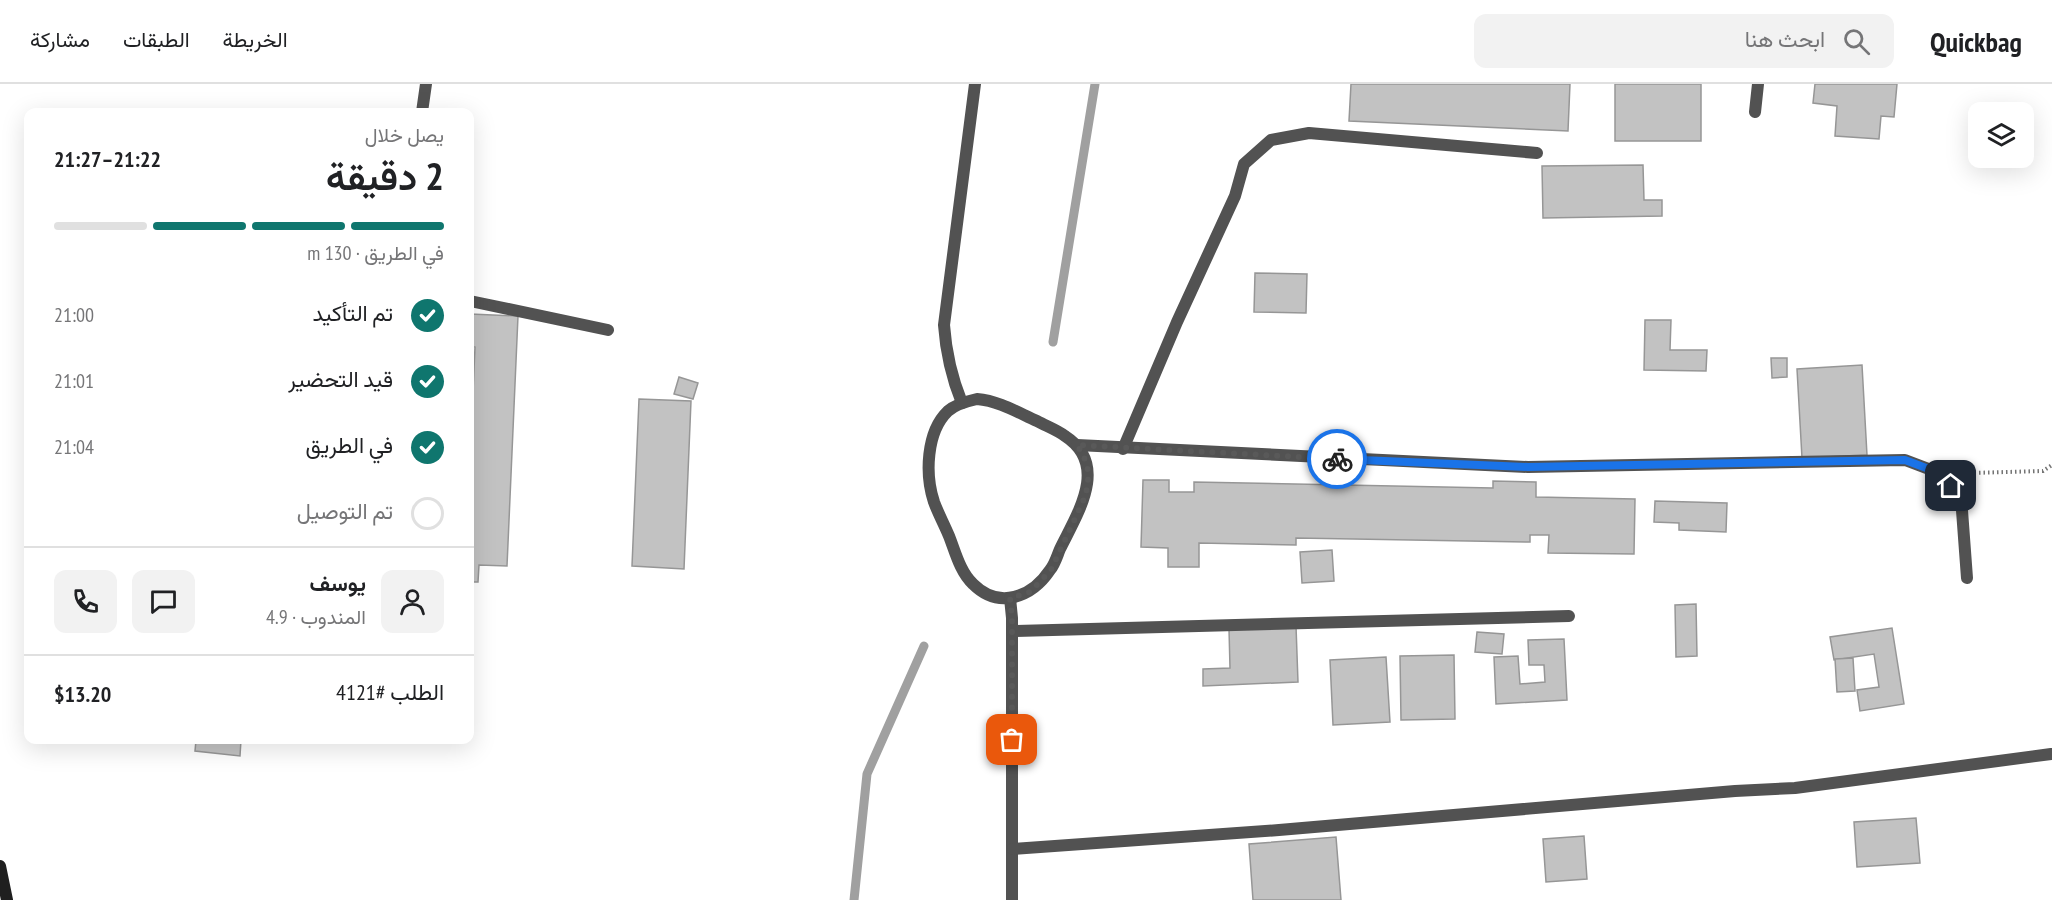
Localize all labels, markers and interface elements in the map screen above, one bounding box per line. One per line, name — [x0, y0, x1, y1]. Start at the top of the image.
search box — [1474, 14, 1894, 68]
text: Quickbag — [1930, 23, 2022, 60]
text: ابحث هنا — [1745, 25, 1825, 53]
icon: search — [1840, 25, 1873, 58]
text: مشاركة — [30, 26, 90, 53]
text: الطبقات — [123, 26, 190, 53]
text: الخريطة — [223, 26, 288, 53]
map controls — [1968, 102, 2034, 168]
button: layers — [1968, 102, 2034, 168]
text: يصل خلال — [365, 122, 444, 148]
text: 21:22–21:27 — [54, 145, 161, 173]
text: 2 دقيقة — [326, 150, 444, 201]
text: في الطريق · 130 m — [307, 240, 444, 266]
text: تم التأكيد — [313, 299, 393, 327]
icon: check — [411, 299, 444, 332]
text: 21:00 — [54, 302, 94, 328]
text: قيد التحضير — [288, 365, 393, 393]
icon: check — [411, 365, 444, 398]
text: 21:01 — [54, 368, 94, 394]
courier — [1307, 429, 1367, 489]
text: في الطريق — [305, 431, 393, 459]
icon: check — [411, 431, 444, 464]
text: 21:04 — [54, 434, 94, 460]
icon: bike — [1321, 443, 1354, 476]
pin — [1925, 460, 1976, 511]
icon: home — [1934, 469, 1967, 502]
text: تم التوصيل — [297, 497, 393, 525]
text: يوسف — [310, 569, 366, 597]
button: phone — [54, 570, 117, 633]
button: chat — [132, 570, 195, 633]
button: person — [381, 570, 444, 633]
text: المندوب · 4.9 — [266, 604, 366, 630]
text: الطلب #4121 — [336, 678, 444, 706]
text: $13.20 — [54, 680, 111, 708]
pin — [986, 714, 1037, 765]
icon: bag — [995, 723, 1028, 756]

